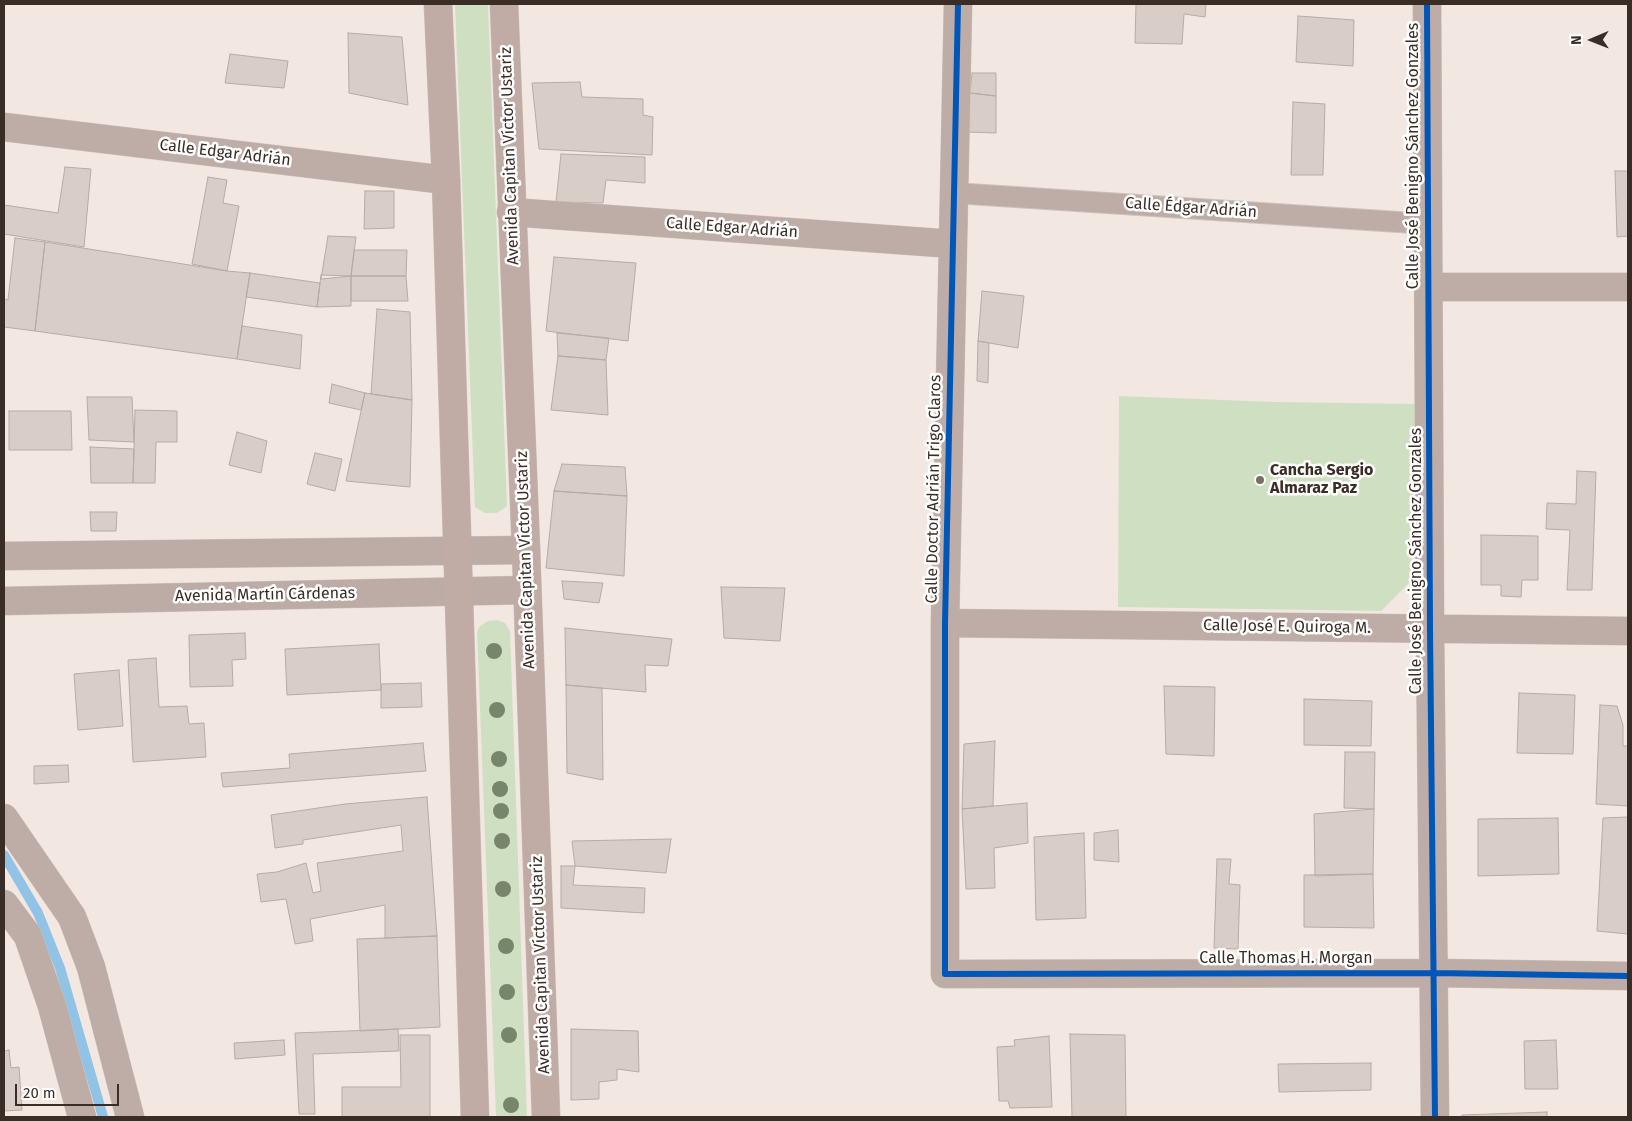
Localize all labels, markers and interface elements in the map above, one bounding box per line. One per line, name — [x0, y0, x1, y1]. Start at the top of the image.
north arrow — [1567, 15, 1617, 65]
street label: Calle José Benigno Sánchez Gonzales — [1404, 23, 1424, 289]
text: N — [1568, 35, 1585, 45]
street label: Avenida Capitan Víctor Ustariz — [497, 47, 523, 265]
street label: Calle Edgar Adrián — [158, 135, 292, 171]
street label: Calle Édgar Adrián — [1124, 194, 1258, 222]
street label: Calle Edgar Adrián — [665, 214, 799, 242]
street label: Calle Doctor Adrián Trigo Claros — [922, 375, 946, 603]
street label: Calle José Benigno Sánchez Gonzales — [1407, 428, 1427, 694]
street label: Avenida Capitan Víctor Ustariz — [513, 451, 539, 669]
place label: Cancha Sergio Almaraz Paz — [1270, 461, 1373, 499]
marker: Cancha Sergio Almaraz Paz — [1254, 474, 1266, 486]
street label: Avenida Martín Cárdenas — [175, 584, 355, 606]
street label: Calle José E. Quiroga M. — [1203, 616, 1371, 638]
street label: Avenida Capitan Víctor Ustariz — [528, 856, 554, 1074]
street label: Calle Thomas H. Morgan — [1199, 949, 1373, 969]
scale bar — [18, 1074, 121, 1106]
text: 20 m — [23, 1084, 56, 1102]

